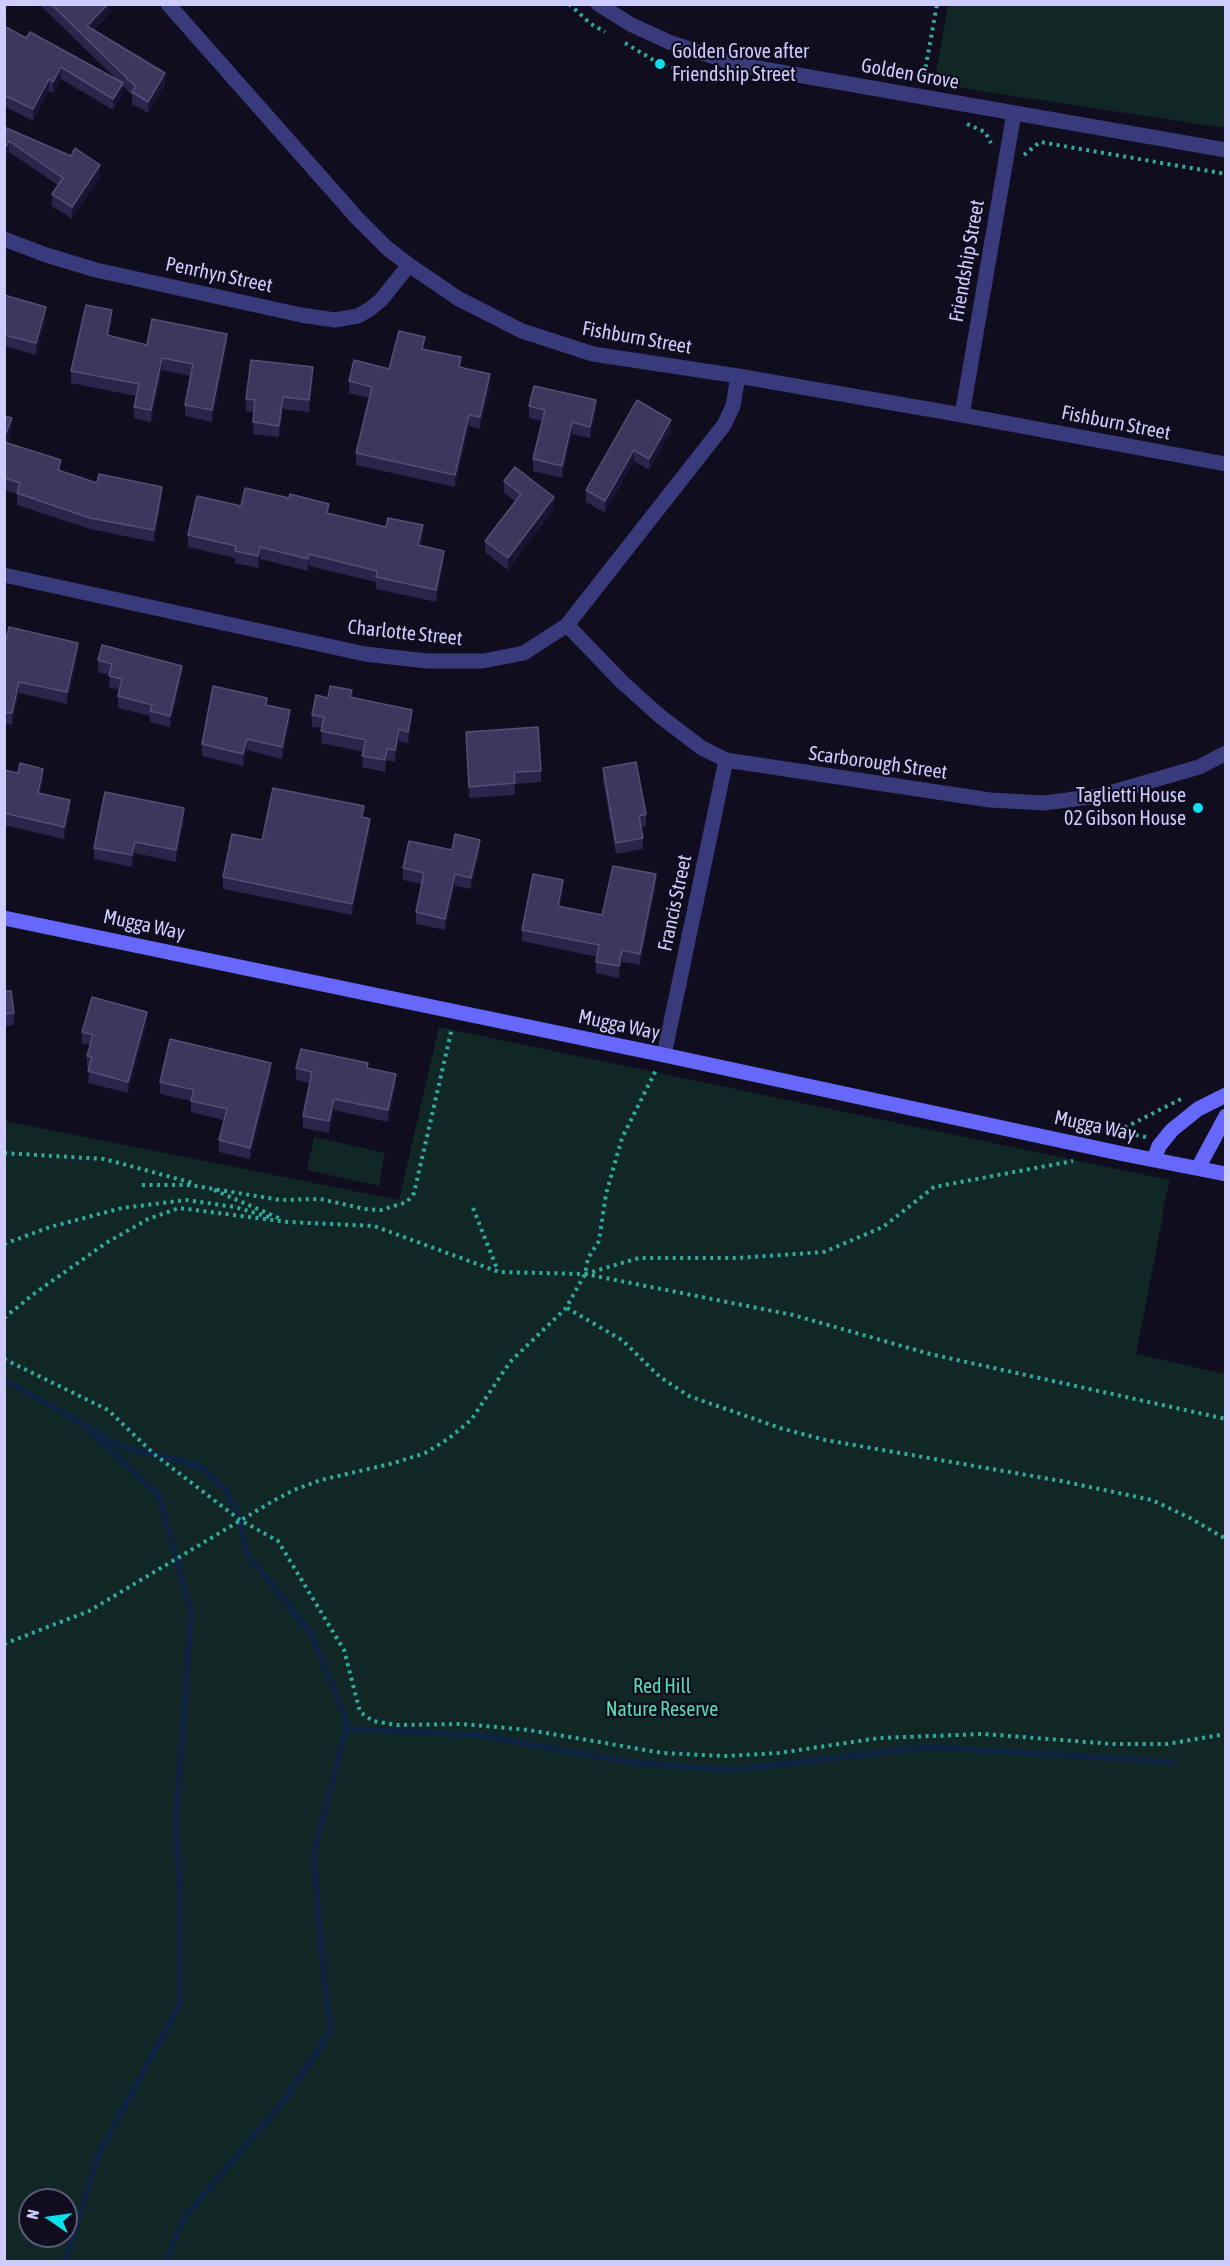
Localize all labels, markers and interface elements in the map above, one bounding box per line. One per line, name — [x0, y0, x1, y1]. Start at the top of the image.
place label: Golden Grove after Friendship Street — [672, 40, 809, 87]
street label: Golden Grove — [859, 54, 961, 94]
marker: Golden Grove after Friendship Street — [653, 57, 667, 71]
street label: Friendship Street — [944, 198, 990, 324]
street label: Penrhyn Street — [163, 252, 275, 298]
street label: Fishburn Street — [580, 317, 694, 359]
street label: Fishburn Street — [1059, 401, 1173, 445]
street label: Charlotte Street — [346, 615, 464, 651]
street label: Scarborough Street — [807, 741, 949, 785]
place label: Taglietti House 02 Gibson House — [1064, 784, 1186, 831]
marker: Taglietti House 02 Gibson House — [1191, 801, 1205, 815]
street label: Francis Street — [653, 853, 697, 953]
street label: Mugga Way — [101, 905, 187, 945]
street label: Mugga Way — [576, 1005, 662, 1045]
street label: Mugga Way — [1052, 1106, 1138, 1146]
park label: Red Hill Nature Reserve — [606, 1675, 718, 1722]
north arrow — [18, 2188, 78, 2248]
text: N — [23, 2208, 42, 2221]

